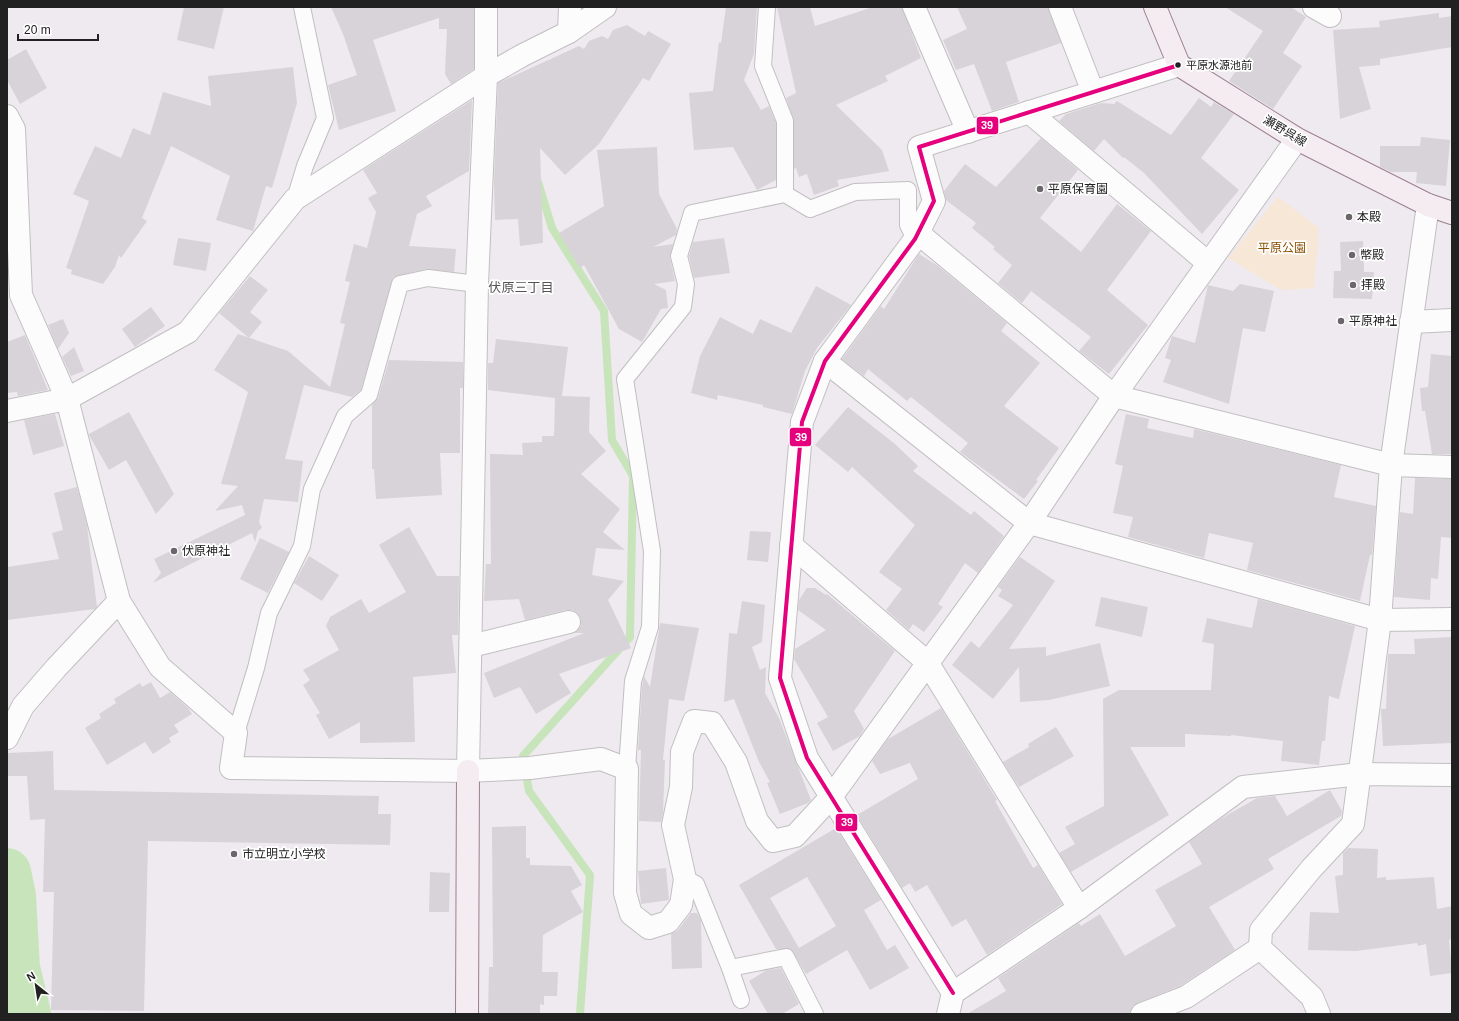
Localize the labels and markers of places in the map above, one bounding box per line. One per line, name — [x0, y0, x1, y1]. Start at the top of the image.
place label: 平原水源池前 — [1186, 59, 1252, 71]
marker: 平原水源池前 — [1173, 60, 1183, 70]
place label: 平原保育園 — [1048, 182, 1108, 196]
marker: 平原保育園 — [1035, 184, 1045, 194]
place label: 本殿 — [1357, 210, 1381, 224]
marker: 本殿 — [1344, 212, 1354, 222]
place label: 幣殿 — [1360, 248, 1384, 262]
marker: 幣殿 — [1347, 250, 1357, 260]
place label: 拝殿 — [1361, 278, 1385, 292]
marker: 拝殿 — [1348, 280, 1358, 290]
place label: 平原神社 — [1349, 314, 1397, 328]
marker: 平原神社 — [1336, 316, 1346, 326]
place label: 伏原神社 — [182, 544, 230, 558]
marker: 伏原神社 — [169, 546, 179, 556]
place label: 市立明立小学校 — [242, 847, 326, 861]
marker: 市立明立小学校 — [229, 849, 239, 859]

